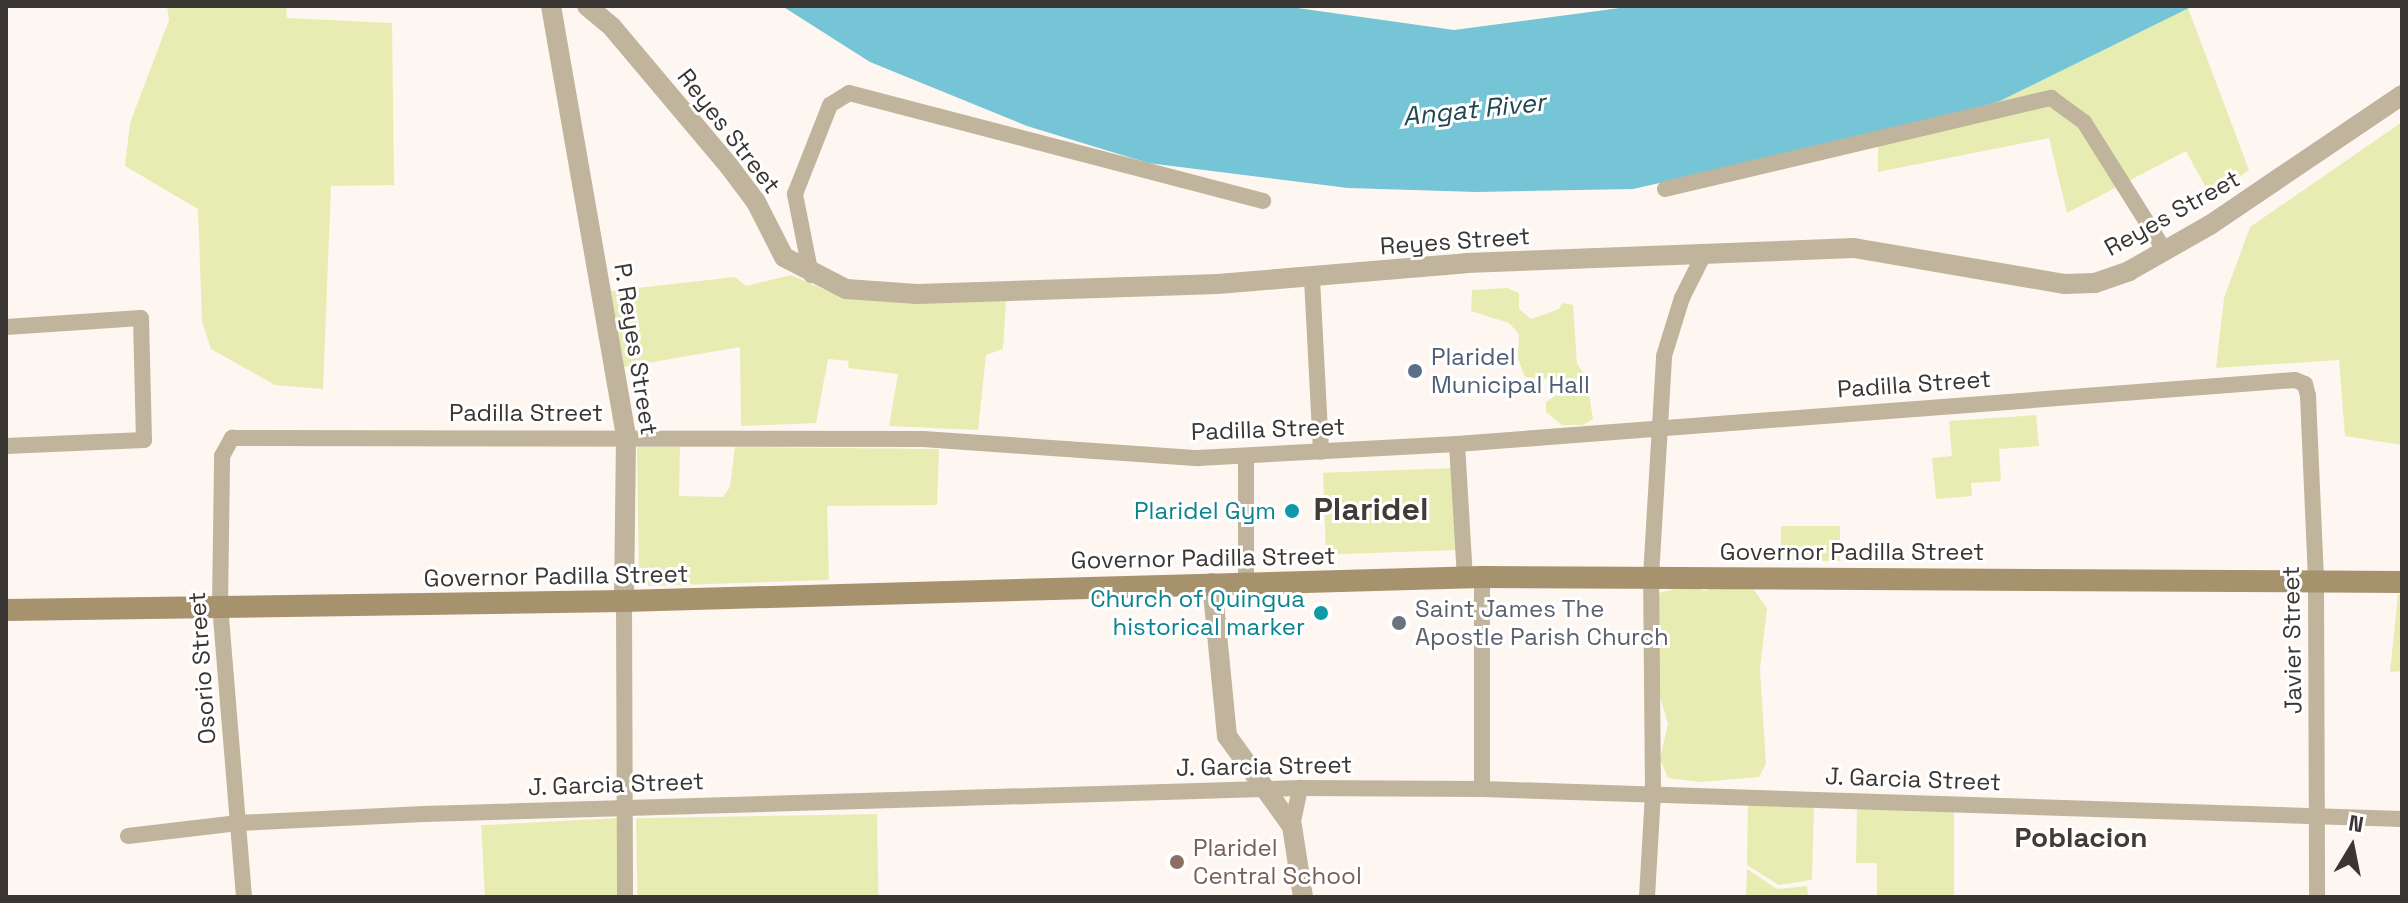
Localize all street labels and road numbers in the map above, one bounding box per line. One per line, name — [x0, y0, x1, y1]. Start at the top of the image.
street label: Reyes Street — [671, 63, 787, 199]
street label: Reyes Street — [2099, 164, 2245, 262]
street label: Reyes Street — [1379, 221, 1531, 261]
street label: P. Reyes Street — [608, 261, 664, 437]
street label: Padilla Street — [1836, 364, 1992, 404]
street label: Padilla Street — [449, 399, 603, 427]
street label: Padilla Street — [1191, 412, 1345, 446]
street label: Governor Padilla Street — [1720, 538, 1984, 566]
street label: Governor Padilla Street — [1070, 541, 1336, 575]
street label: Governor Padilla Street — [423, 559, 689, 593]
street label: Javier Street — [2276, 566, 2308, 714]
street label: Osorio Street — [182, 591, 222, 745]
street label: J. Garcia Street — [1175, 750, 1353, 782]
street label: J. Garcia Street — [1824, 762, 2002, 796]
street label: J. Garcia Street — [527, 767, 705, 801]

